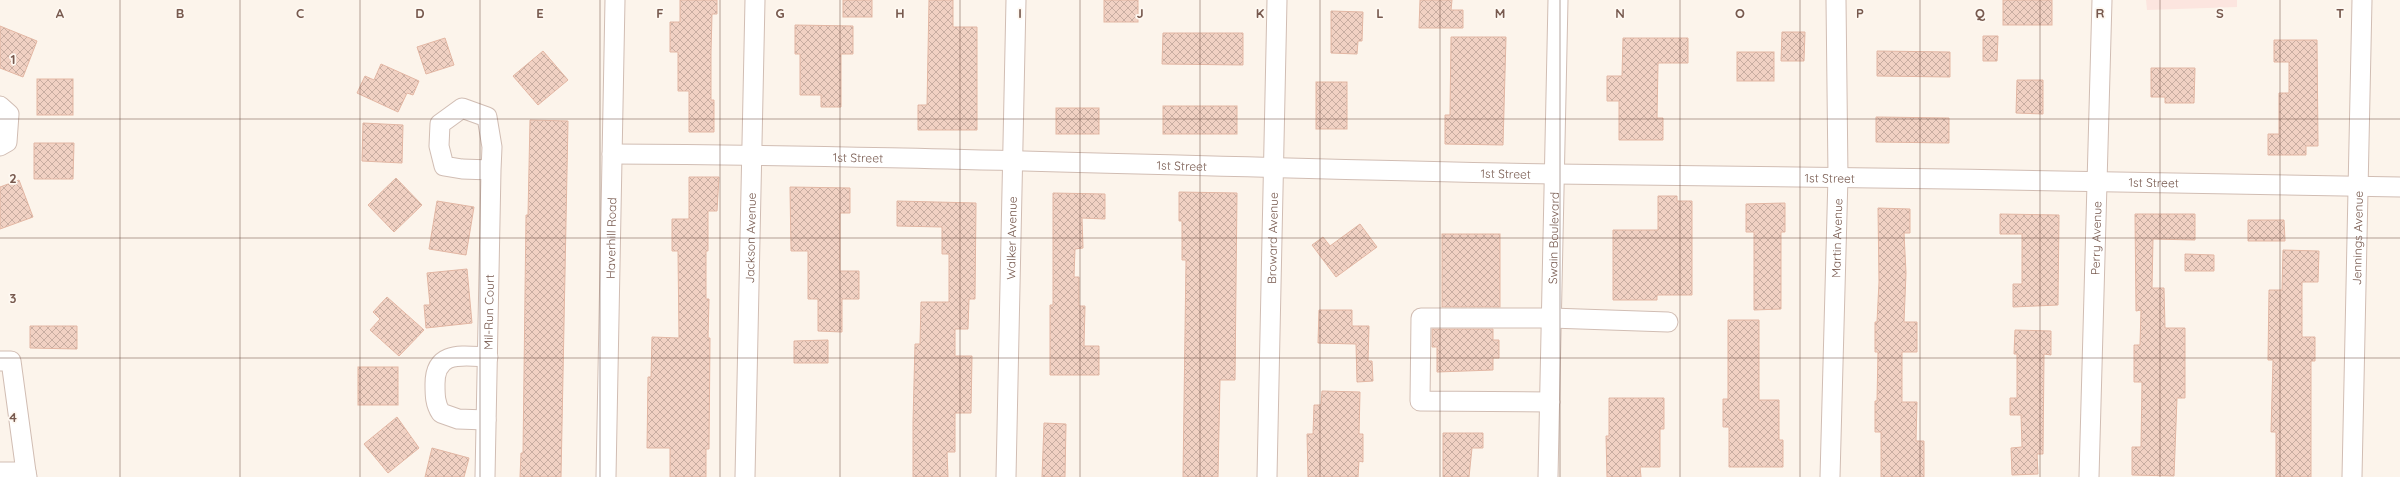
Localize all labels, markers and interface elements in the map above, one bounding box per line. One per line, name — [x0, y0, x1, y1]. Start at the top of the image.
text: A — [56, 5, 65, 21]
text: B — [176, 5, 184, 21]
text: C — [296, 5, 304, 21]
text: D — [415, 5, 425, 21]
text: E — [536, 5, 544, 21]
text: F — [656, 5, 664, 21]
text: G — [775, 5, 785, 21]
text: H — [895, 5, 905, 21]
text: I — [1018, 5, 1022, 21]
text: J — [1136, 5, 1144, 21]
text: K — [1256, 5, 1265, 21]
text: L — [1376, 5, 1384, 21]
text: M — [1495, 5, 1505, 21]
text: N — [1615, 5, 1625, 21]
text: O — [1735, 5, 1745, 21]
text: P — [1856, 5, 1864, 21]
text: Q — [1975, 5, 1986, 21]
text: R — [2096, 5, 2105, 21]
text: S — [2216, 5, 2224, 21]
text: T — [2336, 5, 2344, 21]
text: 1 — [10, 51, 16, 67]
street label: 1st Street — [833, 149, 883, 165]
street label: 1st Street — [1157, 157, 1207, 173]
street label: 1st Street — [1481, 165, 1531, 181]
text: 2 — [9, 170, 17, 186]
street label: 1st Street — [1805, 170, 1855, 185]
street label: 1st Street — [2128, 174, 2179, 190]
street label: Jennings Avenue — [2349, 190, 2366, 285]
street label: Jackson Avenue — [742, 192, 758, 284]
street label: Broward Avenue — [1264, 192, 1280, 284]
street label: Swain Boulevard — [1545, 192, 1561, 284]
street label: Walker Avenue — [1003, 196, 1019, 280]
street label: Haverhill Road — [602, 197, 619, 279]
street label: Martin Avenue — [1828, 198, 1845, 278]
street label: Perry Avenue — [2087, 201, 2104, 275]
street label: Mil-Run Court — [480, 274, 496, 350]
text: 3 — [10, 290, 17, 306]
text: 4 — [9, 409, 17, 425]

